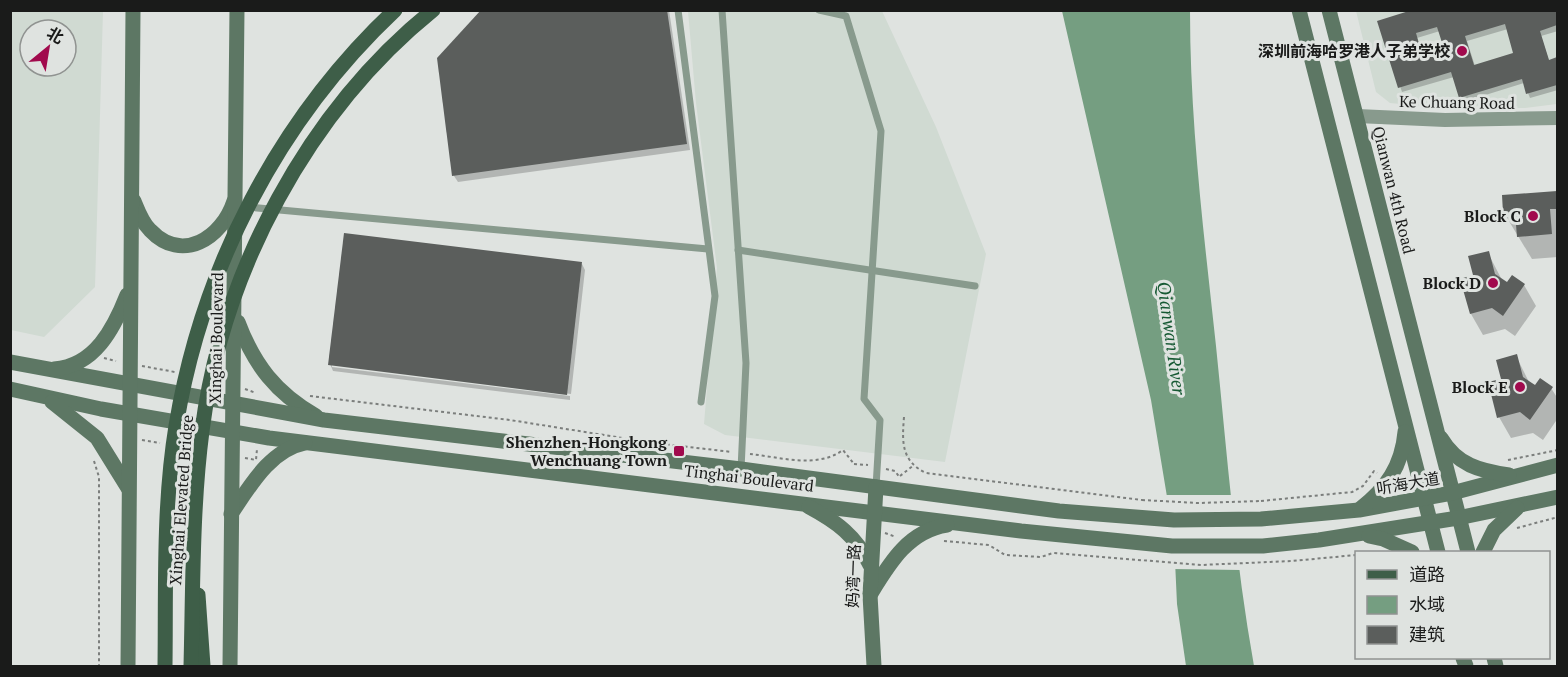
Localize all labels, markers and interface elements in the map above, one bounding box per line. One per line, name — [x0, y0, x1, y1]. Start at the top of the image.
north arrow — [18, 18, 78, 78]
text: 北 — [43, 21, 68, 49]
place label: 深圳前海哈罗港人子弟学校 — [1258, 40, 1451, 62]
marker: 深圳前海哈罗港人子弟学校 — [1455, 44, 1469, 58]
street label: Ke Chuang Road — [1399, 90, 1515, 114]
street label: Qianwan 4th Road — [1368, 124, 1421, 256]
place label: Block C — [1464, 205, 1521, 227]
marker: Block C — [1526, 209, 1540, 223]
street label: Xinghai Boulevard — [204, 272, 228, 404]
place label: Block D — [1423, 272, 1481, 294]
marker: Block D — [1486, 276, 1500, 290]
water label: Qianwan River — [1152, 280, 1192, 397]
place label: Block E — [1452, 376, 1508, 398]
marker: Block E — [1513, 380, 1527, 394]
street label: Xinghai Elevated Bridge — [164, 414, 198, 586]
place label: Shenzhen-Hongkong Wenchuang Town — [506, 431, 668, 471]
marker: Shenzhen-Hongkong Wenchuang Town — [672, 444, 686, 458]
street label: Tinghai Boulevard — [683, 459, 815, 497]
street label: 听海大道 — [1375, 467, 1441, 499]
street label: 妈湾一路 — [841, 544, 865, 608]
legend — [1355, 551, 1550, 659]
text: 道路 — [1409, 562, 1445, 586]
text: 水域 — [1409, 592, 1445, 616]
text: 建筑 — [1409, 622, 1445, 646]

